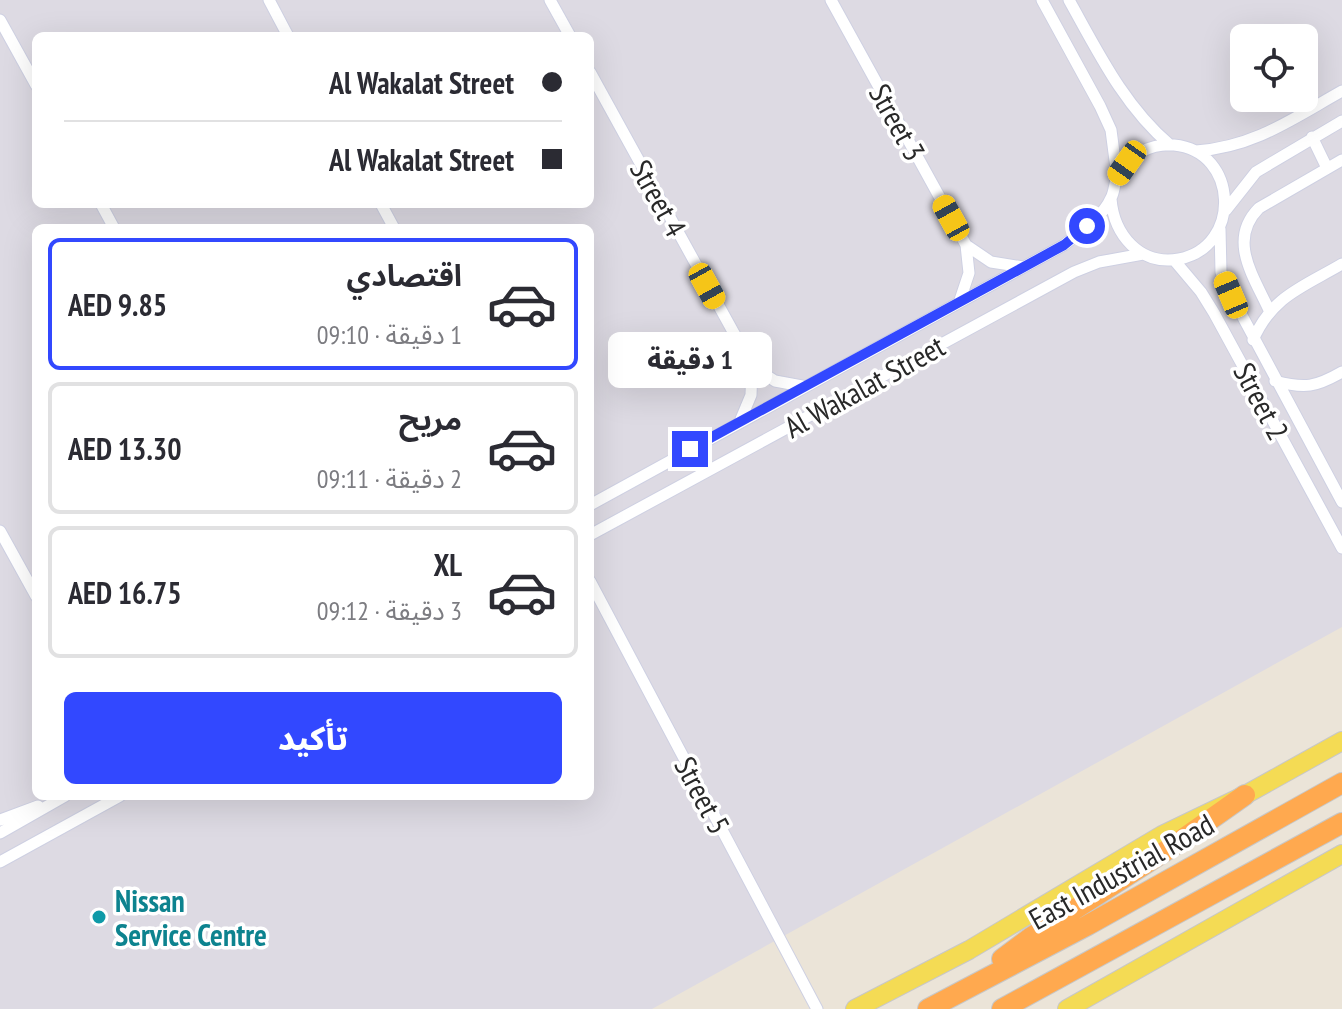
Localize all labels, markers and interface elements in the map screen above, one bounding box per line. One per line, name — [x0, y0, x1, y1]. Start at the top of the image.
map controls — [1230, 24, 1318, 112]
button: locate — [1230, 24, 1318, 112]
text: Al Wakalat Street — [329, 63, 514, 102]
street label: Street 3 — [861, 77, 935, 167]
car — [1103, 136, 1151, 190]
text: Al Wakalat Street — [329, 140, 514, 179]
street label: Street 4 — [622, 153, 696, 243]
car — [929, 191, 973, 245]
route start — [1069, 208, 1105, 244]
text: اقتصادي — [347, 255, 462, 294]
car — [685, 259, 729, 313]
icon: car — [486, 268, 558, 340]
car — [1211, 268, 1251, 322]
text: AED 9.85 — [68, 285, 167, 324]
text: 1 دقيقة · 09:10 — [317, 318, 462, 351]
street label: Al Wakalat Street — [777, 326, 952, 446]
callout: 1 دقيقة — [608, 333, 772, 389]
text: 1 دقيقة — [647, 343, 733, 376]
street label: Street 2 — [1226, 356, 1298, 446]
text: مريح — [399, 399, 462, 438]
icon: car — [486, 412, 558, 484]
text: AED 13.30 — [68, 429, 182, 468]
route end — [672, 431, 708, 467]
text: 2 دقيقة · 09:11 — [317, 462, 462, 495]
text: XL — [433, 545, 462, 584]
icon: car — [486, 556, 558, 628]
text: AED 16.75 — [68, 573, 182, 612]
text: 3 دقيقة · 09:12 — [317, 594, 462, 627]
button: تأكيد — [64, 692, 562, 784]
street label: Street 5 — [667, 750, 739, 840]
street label: East Industrial Road — [1022, 804, 1220, 938]
place label: Nissan Service Centre — [115, 881, 267, 954]
marker: Nissan Service Centre — [90, 908, 108, 926]

